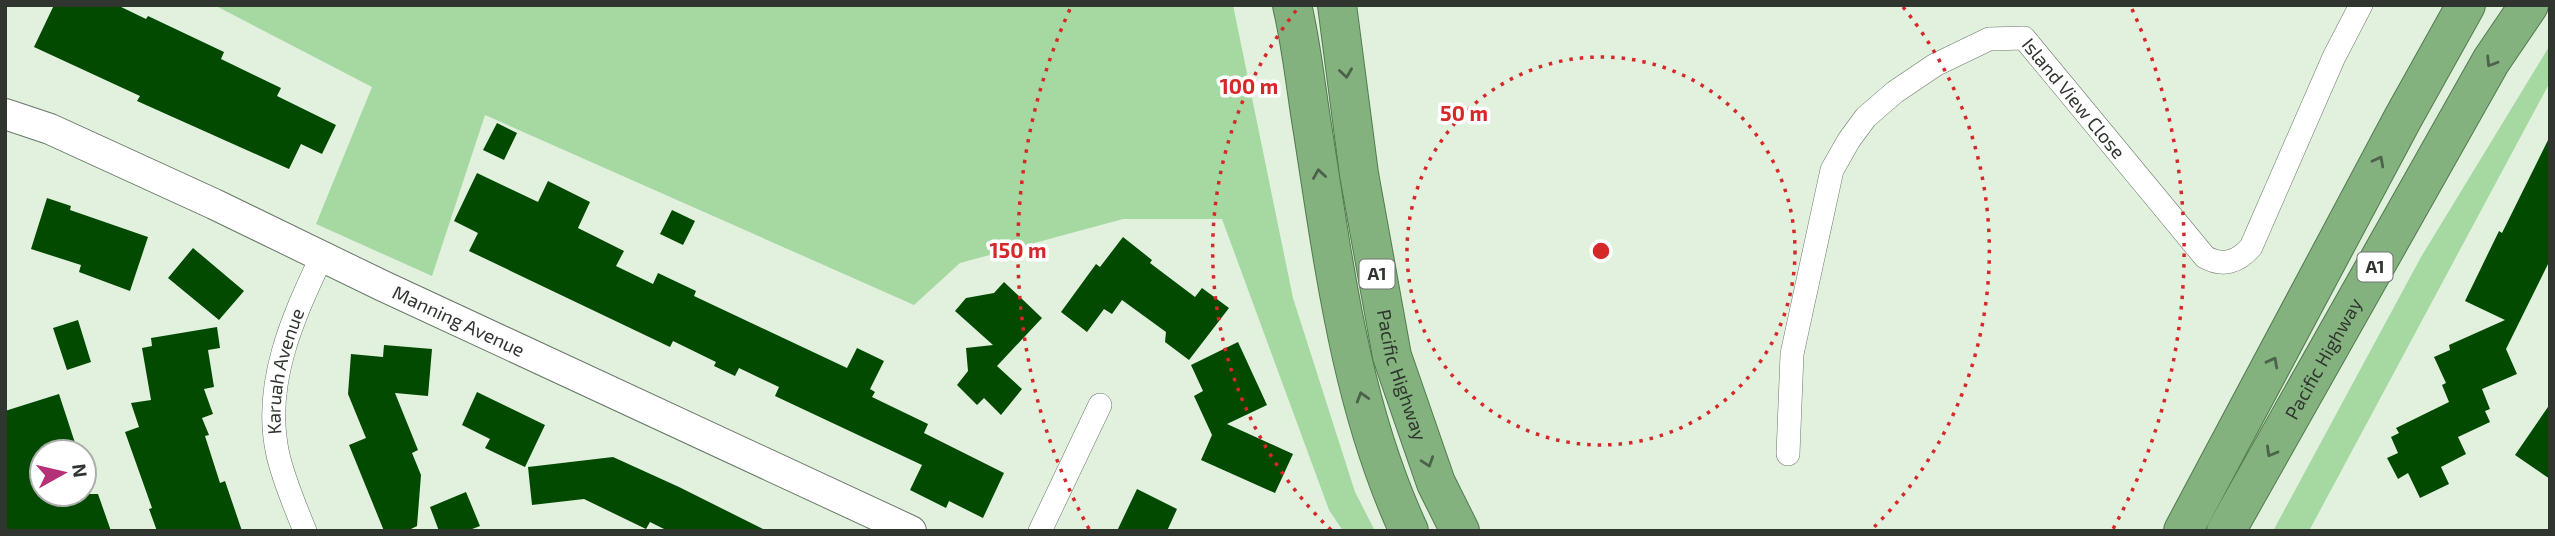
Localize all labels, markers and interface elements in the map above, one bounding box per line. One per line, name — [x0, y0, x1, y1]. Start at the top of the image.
street label: Island View Close — [2018, 33, 2131, 163]
one-way arrow — [2486, 54, 2499, 67]
one-way arrow — [1338, 67, 1353, 79]
text: 100 m — [1220, 73, 1278, 98]
text: 50 m — [1440, 100, 1488, 125]
one-way arrow — [2371, 156, 2385, 169]
one-way arrow — [1312, 168, 1327, 180]
text: 150 m — [990, 237, 1046, 262]
centre of rings — [1589, 239, 1613, 263]
road number: A1 — [2358, 253, 2392, 282]
road number: A1 — [1360, 260, 1394, 288]
street label: Manning Avenue — [389, 280, 529, 361]
street label: Pacific Highway — [2279, 293, 2366, 423]
street label: Karuah Avenue — [262, 305, 308, 435]
street label: Pacific Highway — [1373, 307, 1432, 443]
one-way arrow — [2264, 357, 2278, 370]
one-way arrow — [1356, 391, 1371, 403]
north arrow — [28, 438, 98, 508]
one-way arrow — [2266, 444, 2279, 457]
one-way arrow — [1420, 455, 1434, 468]
text: N — [68, 462, 93, 479]

